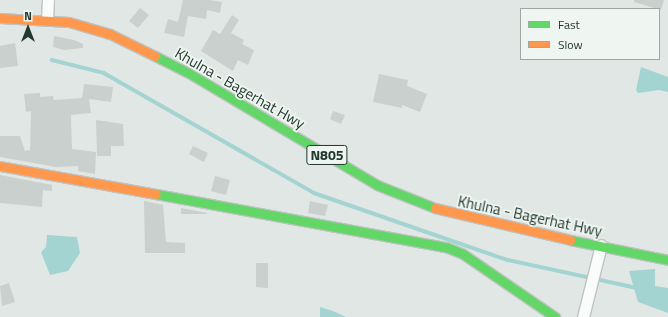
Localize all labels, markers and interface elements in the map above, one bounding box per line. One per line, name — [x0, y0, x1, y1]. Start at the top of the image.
north arrow — [8, 8, 48, 48]
text: N — [24, 8, 32, 24]
legend — [520, 8, 660, 60]
text: Fast — [558, 15, 580, 34]
text: Slow — [558, 35, 583, 54]
street label: Khulna - Bagerhat Hwy — [172, 43, 308, 133]
road number: N805 — [306, 143, 348, 167]
street label: Khulna - Bagerhat Hwy — [456, 192, 604, 240]

